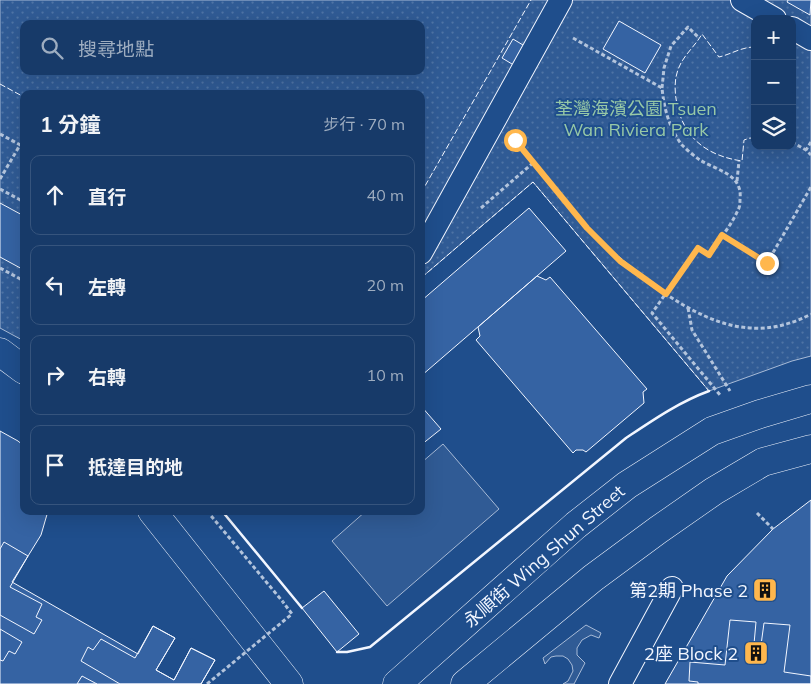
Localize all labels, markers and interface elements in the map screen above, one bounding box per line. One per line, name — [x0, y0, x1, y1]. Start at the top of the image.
map controls — [751, 15, 796, 150]
button: + — [751, 15, 796, 60]
search box — [20, 20, 425, 75]
icon: search — [38, 34, 66, 62]
text: 搜尋地點 — [78, 37, 154, 61]
button: − — [751, 60, 796, 105]
park label: 荃灣海濱公園 Tsuen Wan Riviera Park — [555, 97, 717, 141]
button: layers — [751, 105, 796, 150]
text: 1 分鐘 — [40, 111, 100, 137]
text: 步行 · 70 m — [324, 114, 405, 134]
route start — [504, 129, 527, 152]
icon: ahead — [41, 181, 69, 209]
text: 直行 — [88, 185, 126, 209]
text: 40 m — [367, 185, 404, 205]
route end — [756, 252, 779, 275]
icon: left — [41, 271, 69, 299]
text: 左轉 — [88, 275, 126, 299]
text: 20 m — [367, 275, 404, 295]
icon: right — [41, 361, 69, 389]
text: 右轉 — [88, 365, 126, 389]
text: 10 m — [367, 365, 404, 385]
icon: arrive — [41, 451, 69, 479]
text: 抵達目的地 — [88, 455, 183, 479]
street label: 永順街 Wing Shun Street — [459, 480, 629, 632]
building icon: 第2期 Phase 2 — [752, 577, 778, 603]
place label: 第2期 Phase 2 — [629, 579, 748, 602]
building icon: 2座 Block 2 — [743, 640, 769, 666]
place label: 2座 Block 2 — [644, 642, 738, 665]

